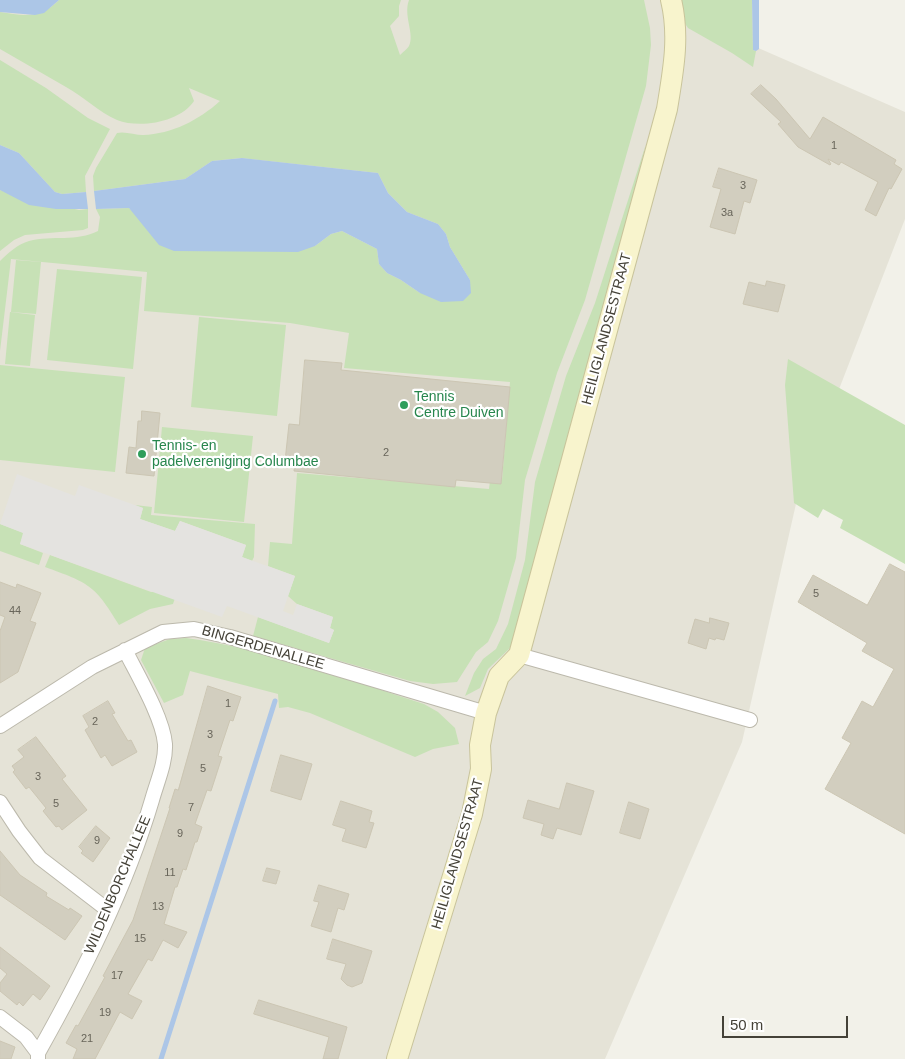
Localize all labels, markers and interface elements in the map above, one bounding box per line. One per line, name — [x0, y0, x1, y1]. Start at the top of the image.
house number: 1 — [831, 139, 837, 153]
house number: 3 — [740, 179, 746, 193]
house number: 3a — [721, 206, 733, 220]
street label: HEILIGLANDSESTRAAT — [579, 251, 635, 407]
place label: Tennis Centre Duiven — [414, 389, 503, 422]
marker: Tennis Centre Duiven — [398, 399, 410, 411]
place label: Tennis- en padelvereniging Columbae — [152, 438, 319, 471]
house number: 2 — [383, 446, 389, 460]
marker: Tennis- en padelvereniging Columbae — [136, 448, 148, 460]
house number: 5 — [813, 587, 819, 601]
house number: 44 — [9, 604, 21, 618]
street label: BINGERDENALLEE — [200, 622, 326, 674]
house number: 1 — [225, 697, 231, 711]
house number: 2 — [92, 715, 98, 729]
house number: 3 — [207, 728, 213, 742]
house number: 5 — [200, 762, 206, 776]
house number: 3 — [35, 770, 41, 784]
street label: HEILIGLANDSESTRAAT — [428, 777, 488, 931]
house number: 5 — [53, 797, 59, 811]
house number: 7 — [188, 801, 194, 815]
street label: WILDENBORCHALLEE — [81, 813, 155, 957]
house number: 9 — [177, 827, 183, 841]
house number: 9 — [94, 834, 100, 848]
house number: 11 — [164, 866, 176, 880]
house number: 13 — [152, 900, 164, 914]
house number: 15 — [134, 932, 146, 946]
house number: 17 — [111, 969, 123, 983]
house number: 19 — [99, 1006, 111, 1020]
scale bar — [725, 1006, 851, 1038]
text: 50 m — [730, 1016, 763, 1033]
house number: 21 — [81, 1032, 93, 1046]

